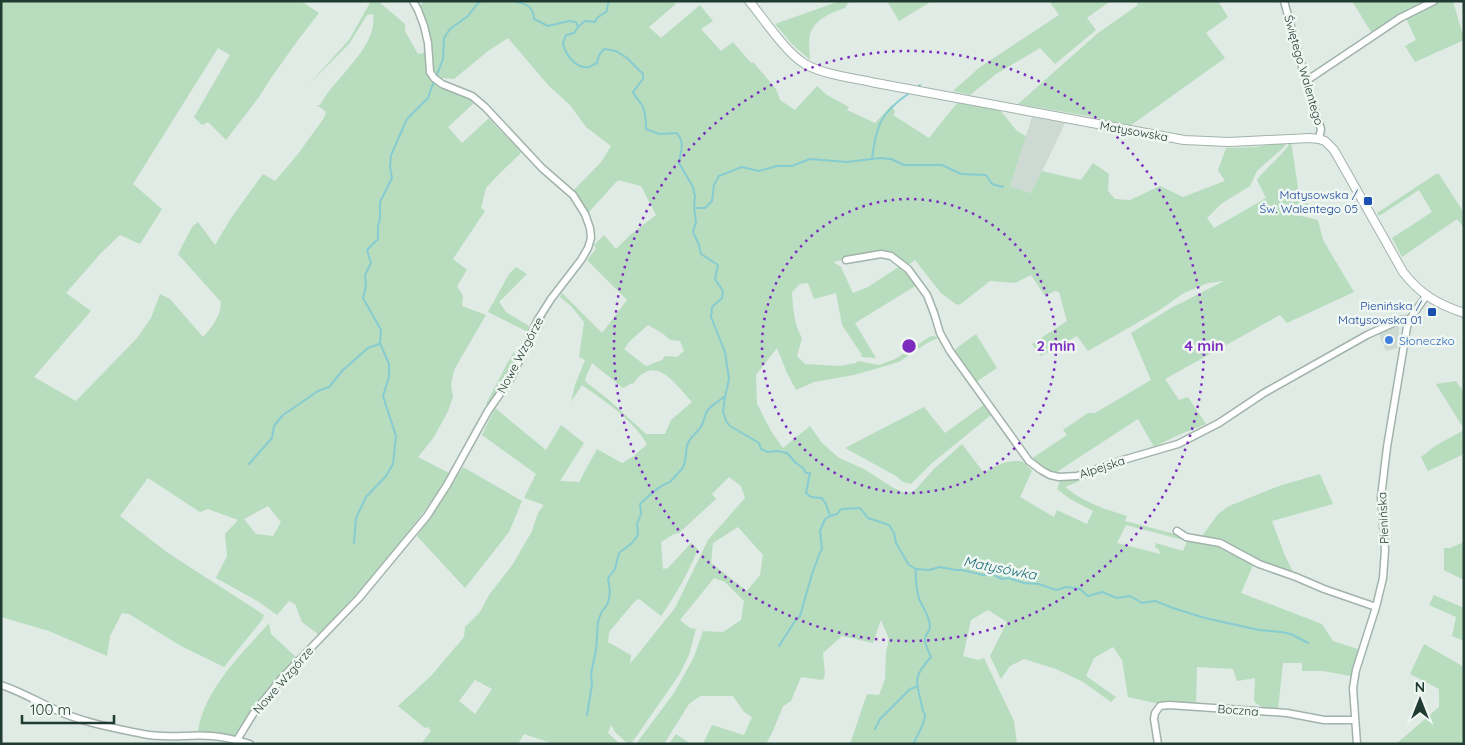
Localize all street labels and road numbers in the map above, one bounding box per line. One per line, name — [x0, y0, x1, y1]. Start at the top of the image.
street label: Świętego Walentego — [1281, 13, 1327, 127]
street label: Matysowska — [1099, 118, 1169, 144]
street label: Nowe Wzgórze — [494, 314, 546, 396]
street label: Alpejska — [1077, 453, 1127, 481]
street label: Pienińska — [1374, 492, 1392, 544]
street label: Nowe Wzgórze — [250, 643, 316, 717]
street label: Boczna — [1217, 701, 1259, 719]

